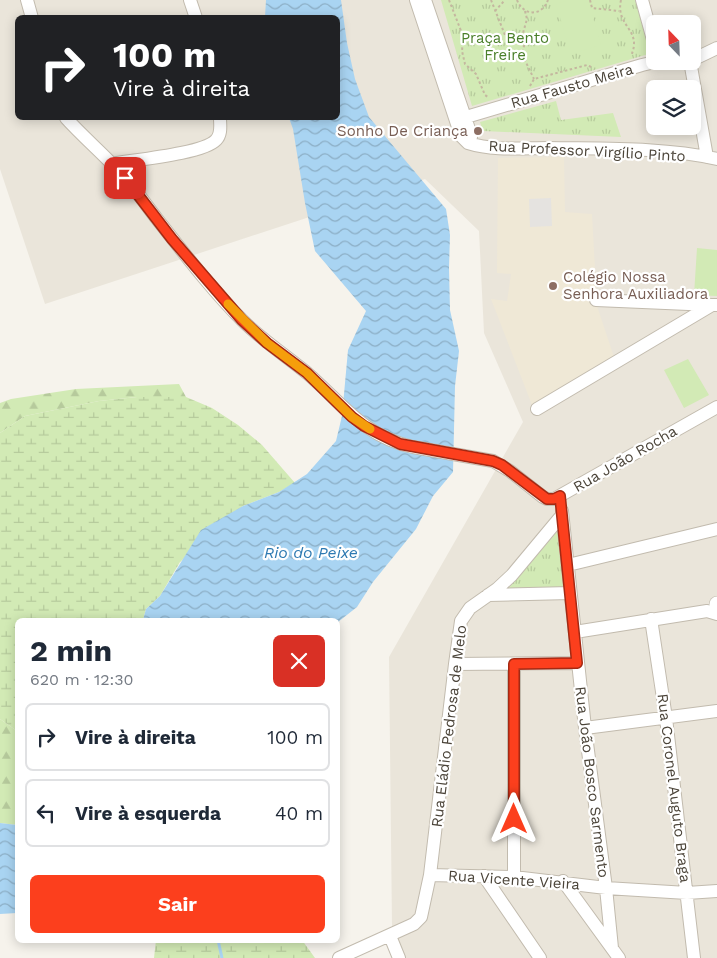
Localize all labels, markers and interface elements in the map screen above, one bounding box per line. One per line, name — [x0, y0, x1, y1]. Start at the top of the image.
north arrow — [646, 15, 701, 70]
map controls — [646, 15, 701, 135]
park label: Praça Bento Freire — [461, 29, 549, 64]
text: 100 m — [113, 34, 216, 76]
icon: right — [30, 35, 95, 100]
street label: Rua Fausto Meira — [509, 60, 636, 112]
text: Vire à direita — [113, 76, 250, 101]
button: layers — [646, 80, 701, 135]
place label: Sonho De Criança — [337, 122, 469, 140]
marker: Sonho De Criança — [472, 125, 484, 137]
street label: Rua Professor Virgílio Pinto — [488, 137, 686, 165]
pin — [104, 157, 146, 199]
icon: arrive — [111, 164, 139, 192]
place label: Colégio Nossa Senhora Auxiliadora — [563, 268, 709, 303]
marker: Colégio Nossa Senhora Auxiliadora — [547, 280, 559, 292]
street label: Rua João Rocha — [570, 422, 681, 496]
water label: Rio do Peixe — [264, 543, 358, 562]
street label: Rua Eládio Pedrosa de Melo — [428, 624, 470, 828]
text: 2 min — [30, 633, 112, 668]
button: close — [273, 635, 325, 687]
text: 620 m · 12:30 — [30, 670, 134, 689]
street label: Rua João Bosco Sarmento — [571, 685, 613, 879]
street label: Rua Coronel Auguto Braga — [653, 692, 695, 884]
icon: right — [32, 723, 60, 751]
text: Vire à direita — [75, 726, 196, 749]
text: 100 m — [267, 726, 323, 749]
position arrow — [487, 792, 539, 844]
icon: left — [32, 799, 60, 827]
text: Vire à esquerda — [75, 802, 221, 825]
text: 40 m — [275, 802, 323, 825]
street label: Rua Vicente Vieira — [448, 866, 581, 894]
button: Sair — [30, 875, 325, 933]

